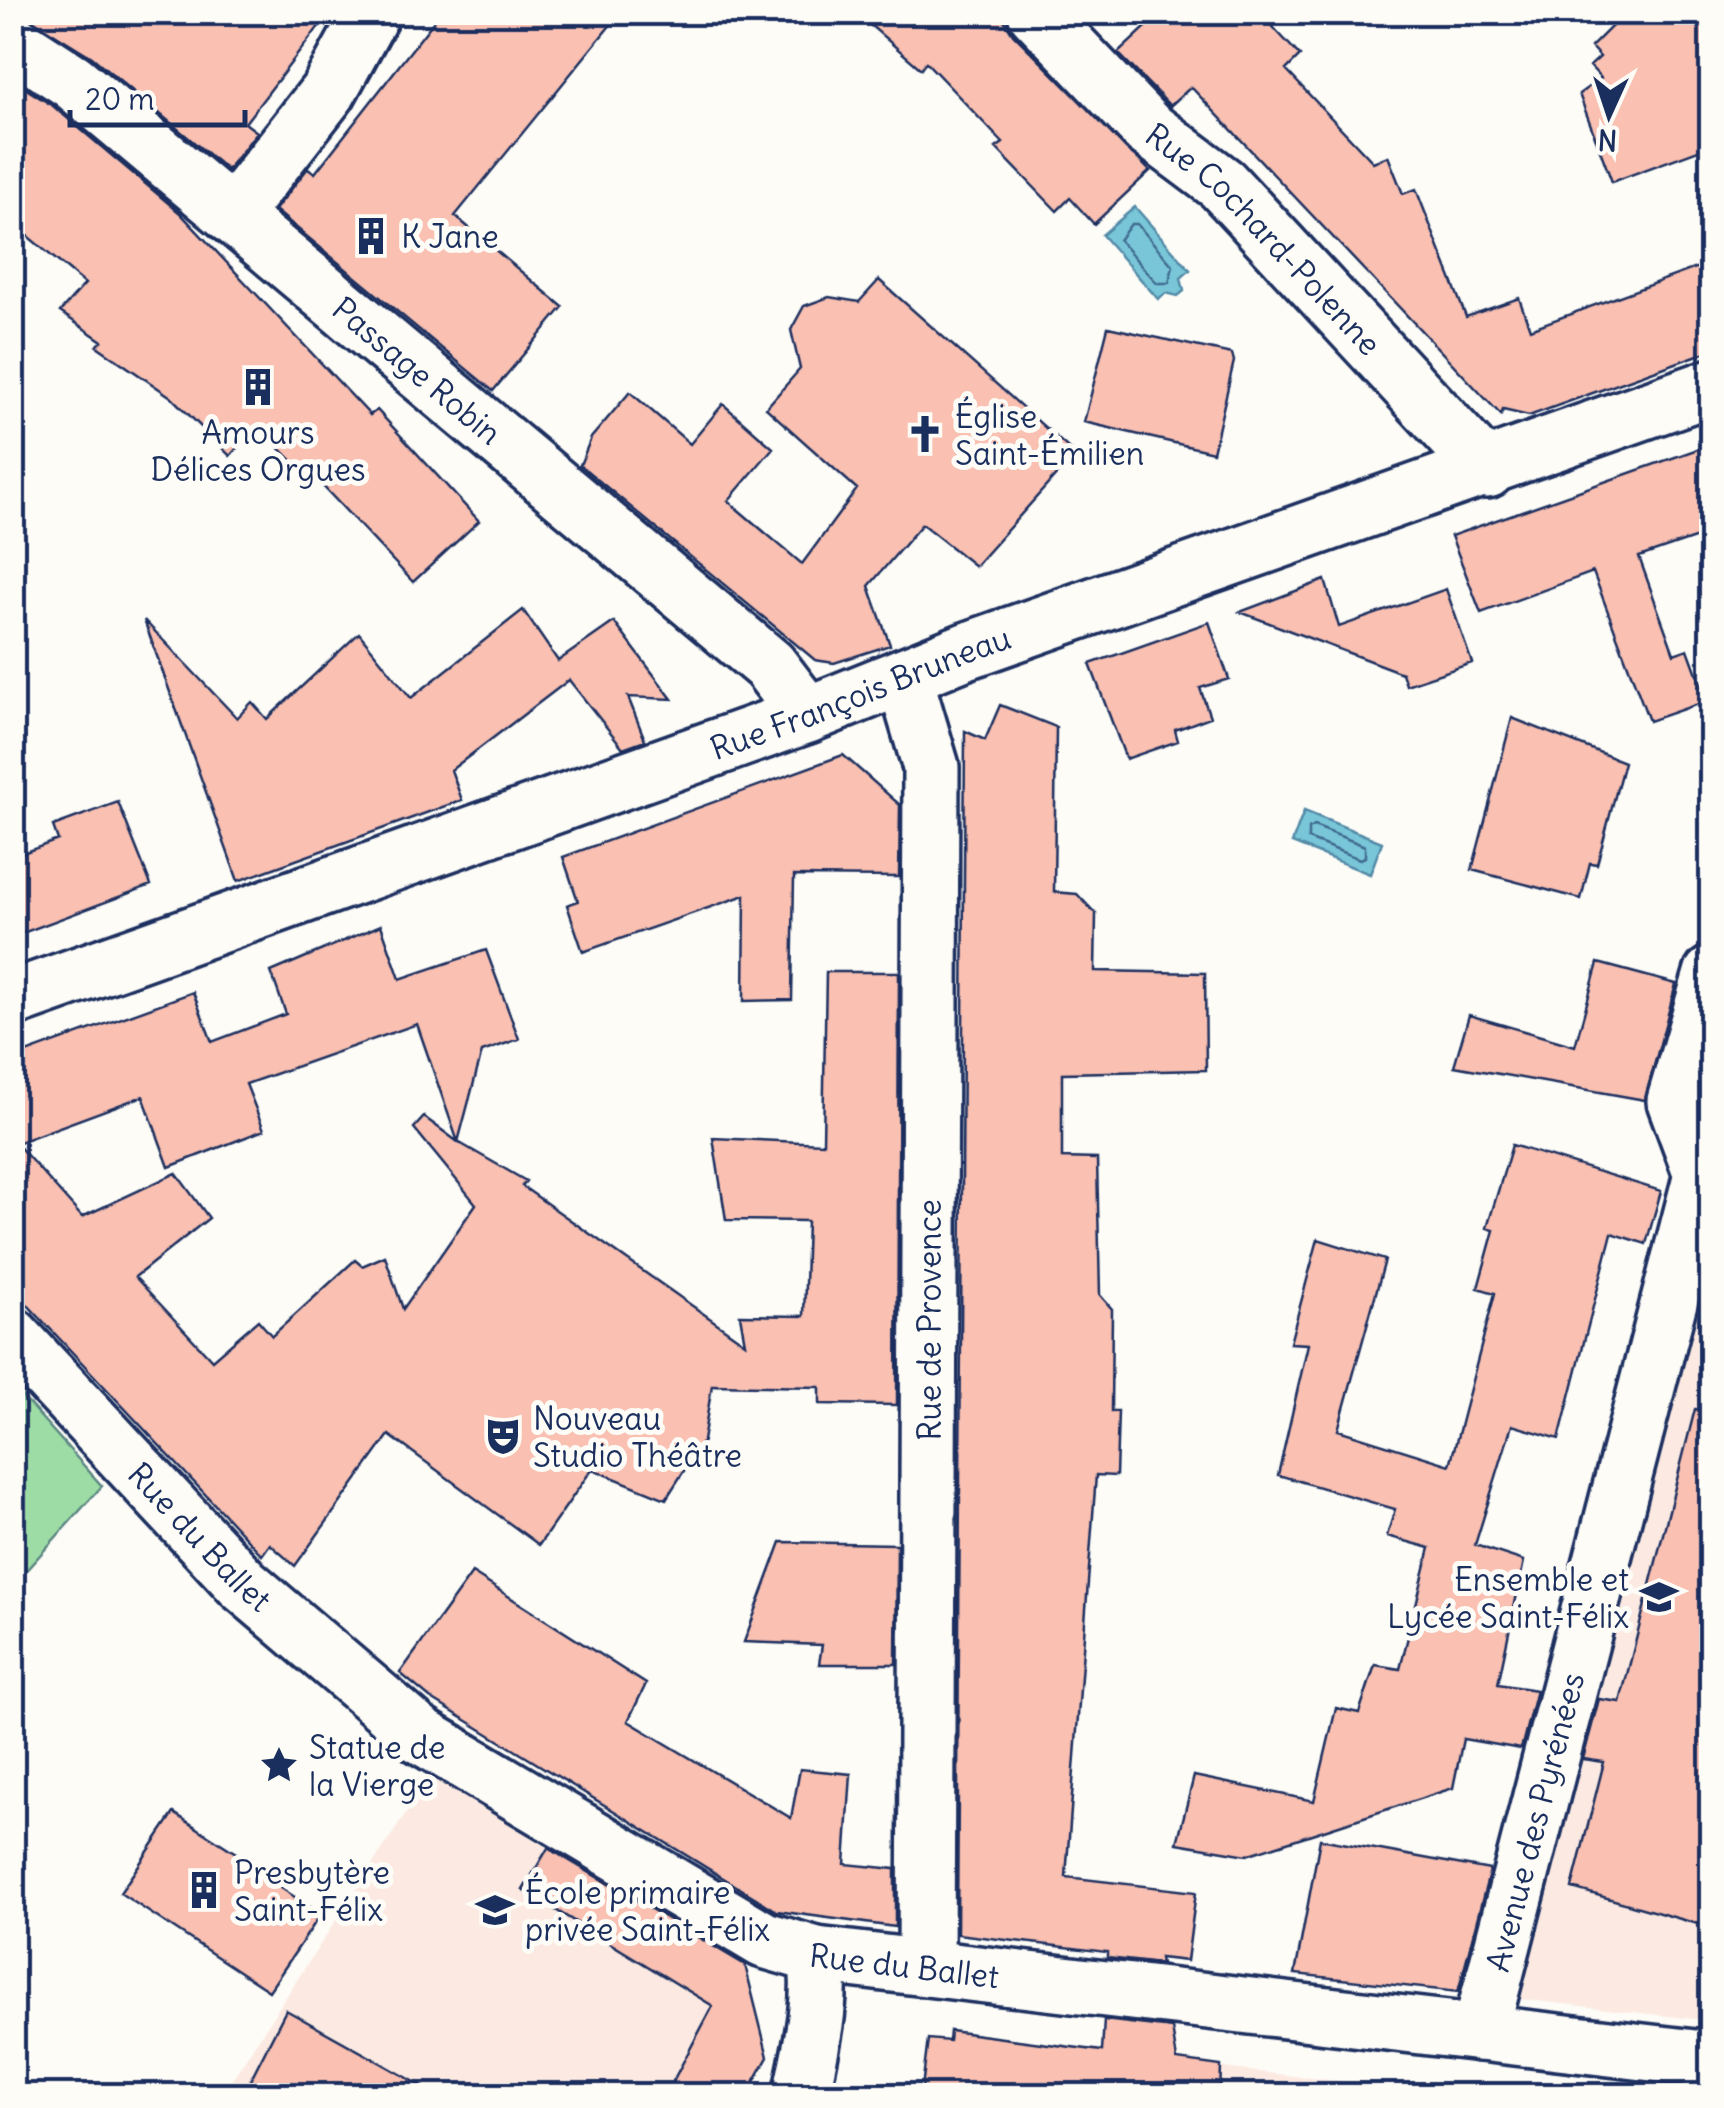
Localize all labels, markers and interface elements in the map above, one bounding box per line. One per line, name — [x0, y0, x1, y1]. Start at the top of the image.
scale bar — [70, 65, 245, 127]
north arrow — [1559, 65, 1659, 165]
text: 20 m — [85, 80, 155, 118]
street label: Rue Cochard-Polenne — [1138, 114, 1390, 363]
text: N — [1597, 121, 1618, 158]
building icon: K Jane — [350, 215, 392, 257]
place label: K Jane — [401, 216, 499, 257]
street label: Passage Robin — [324, 288, 510, 453]
building icon: Amours Délices Orgues — [237, 366, 279, 408]
place label: Église Saint-Émilien — [955, 396, 1144, 474]
place label: Amours Délices Orgues — [150, 412, 366, 490]
church icon: Église Saint-Émilien — [904, 413, 946, 455]
street label: Rue François Bruneau — [705, 616, 1016, 768]
street label: Rue de Provence — [909, 1199, 950, 1441]
place label: Nouveau Studio Théâtre — [533, 1398, 742, 1476]
theatre icon: Nouveau Studio Théâtre — [482, 1415, 524, 1457]
street label: Rue du Ballet — [120, 1454, 280, 1620]
place label: Ensemble et Lycée Saint-Félix — [1387, 1559, 1629, 1637]
school or university icon: Ensemble et Lycée Saint-Félix — [1638, 1576, 1680, 1618]
street label: Avenue des Pyrénées — [1476, 1668, 1593, 1976]
place label: Statue de la Vierge — [309, 1727, 445, 1805]
place icon: Statue de la Vierge — [258, 1744, 300, 1786]
place label: Presbytère Saint-Félix — [234, 1852, 390, 1930]
building icon: Presbytère Saint-Félix — [183, 1869, 225, 1911]
place label: École primaire privée Saint-Félix — [525, 1872, 770, 1950]
school or university icon: École primaire privée Saint-Félix — [474, 1889, 516, 1931]
street label: Rue du Ballet — [807, 1934, 1001, 1997]

